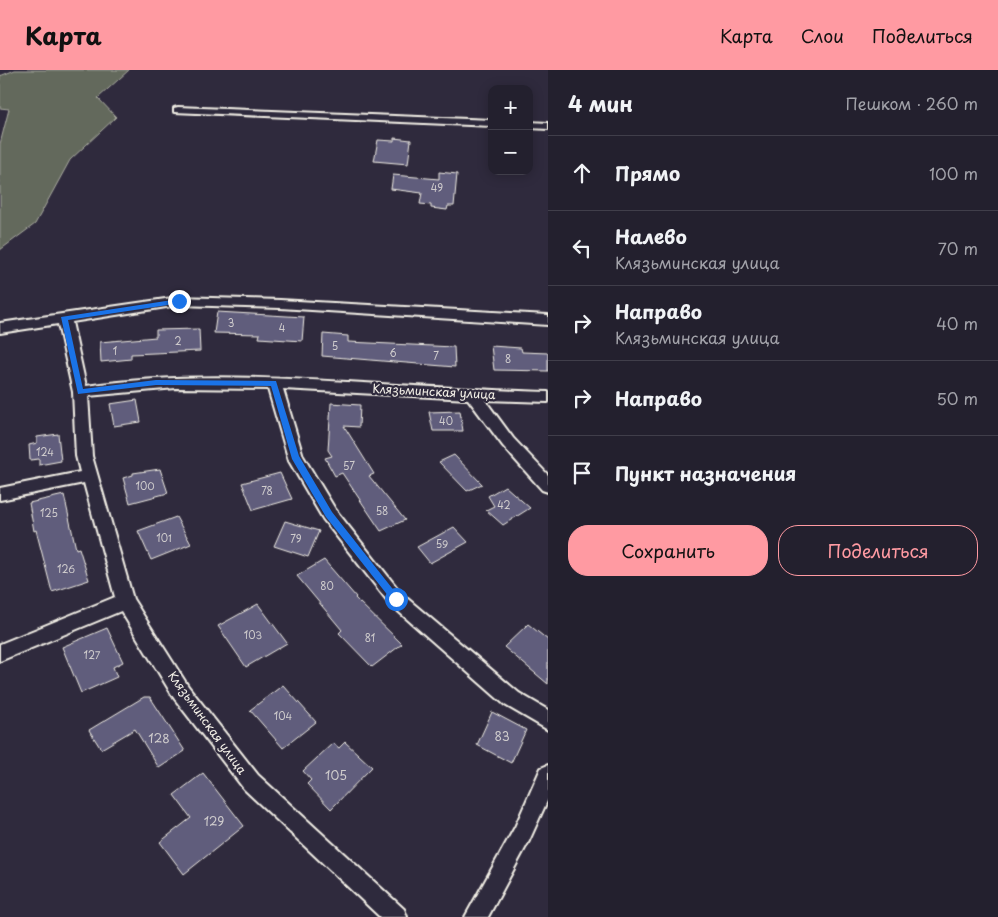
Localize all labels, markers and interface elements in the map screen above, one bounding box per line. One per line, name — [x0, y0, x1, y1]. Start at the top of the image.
text: Карта — [25, 17, 102, 53]
text: Карта — [720, 22, 773, 49]
text: Слои — [801, 22, 844, 49]
text: Поделиться — [872, 22, 973, 49]
map controls — [488, 85, 533, 175]
button: + — [488, 85, 533, 130]
text: 4 мин — [568, 87, 633, 119]
text: Пешком · 260 m — [845, 91, 978, 115]
button: − — [488, 130, 533, 175]
icon: ahead — [568, 159, 596, 187]
text: Прямо — [615, 159, 680, 187]
text: 100 m — [929, 161, 978, 185]
house number: 49 — [431, 180, 443, 195]
text: Налево — [615, 222, 687, 250]
icon: left — [568, 234, 596, 262]
text: 70 m — [938, 236, 978, 260]
text: Клязьминская улица — [615, 250, 779, 274]
route end — [168, 290, 191, 313]
text: Направо — [615, 297, 702, 325]
icon: right — [568, 309, 596, 337]
text: 40 m — [936, 311, 978, 335]
house number: 3 — [228, 315, 234, 330]
house number: 4 — [279, 320, 286, 335]
text: Клязьминская улица — [615, 325, 779, 349]
house number: 2 — [174, 333, 182, 348]
house number: 5 — [332, 338, 338, 353]
house number: 1 — [113, 343, 117, 358]
house number: 6 — [389, 345, 397, 360]
house number: 7 — [433, 348, 439, 363]
house number: 8 — [505, 351, 511, 366]
street label: Клязьминская улица — [372, 379, 497, 403]
icon: right — [568, 384, 596, 412]
text: Направо — [615, 384, 702, 412]
text: 50 m — [937, 386, 978, 410]
house number: 40 — [439, 413, 453, 428]
house number: 124 — [36, 444, 54, 459]
house number: 57 — [343, 458, 355, 473]
icon: arrive — [568, 459, 596, 487]
text: Пункт назначения — [615, 459, 796, 487]
house number: 100 — [135, 478, 155, 493]
house number: 78 — [261, 483, 273, 498]
house number: 42 — [497, 497, 511, 512]
house number: 58 — [376, 503, 388, 518]
house number: 125 — [40, 505, 58, 520]
button: Сохранить — [568, 525, 768, 576]
button: Поделиться — [778, 525, 978, 576]
house number: 101 — [156, 530, 172, 545]
house number: 79 — [290, 531, 302, 546]
house number: 59 — [436, 536, 448, 551]
house number: 126 — [57, 561, 75, 576]
house number: 80 — [320, 578, 334, 593]
route start — [385, 588, 408, 611]
house number: 103 — [244, 627, 262, 642]
house number: 81 — [365, 630, 375, 645]
house number: 127 — [84, 647, 101, 662]
street label: Клязьминская улица — [164, 667, 252, 778]
house number: 104 — [274, 708, 293, 723]
house number: 83 — [494, 727, 510, 745]
house number: 128 — [148, 729, 170, 747]
house number: 105 — [325, 766, 347, 784]
house number: 129 — [204, 812, 224, 830]

